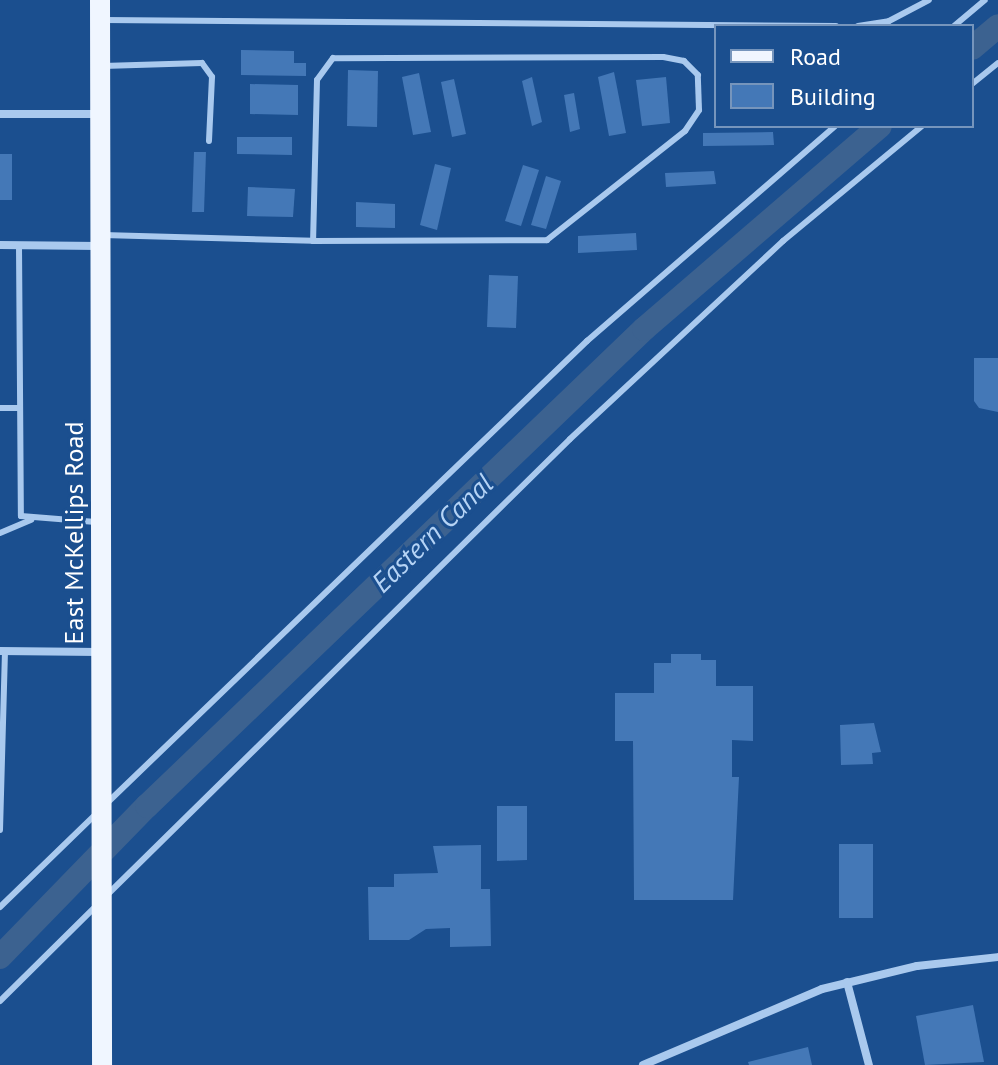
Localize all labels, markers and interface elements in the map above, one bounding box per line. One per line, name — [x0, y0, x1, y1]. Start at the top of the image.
legend — [714, 24, 974, 128]
text: Road — [790, 41, 841, 72]
text: Building — [790, 81, 876, 112]
street label: East McKellips Road — [58, 422, 90, 644]
water label: Eastern Canal — [364, 467, 500, 599]

